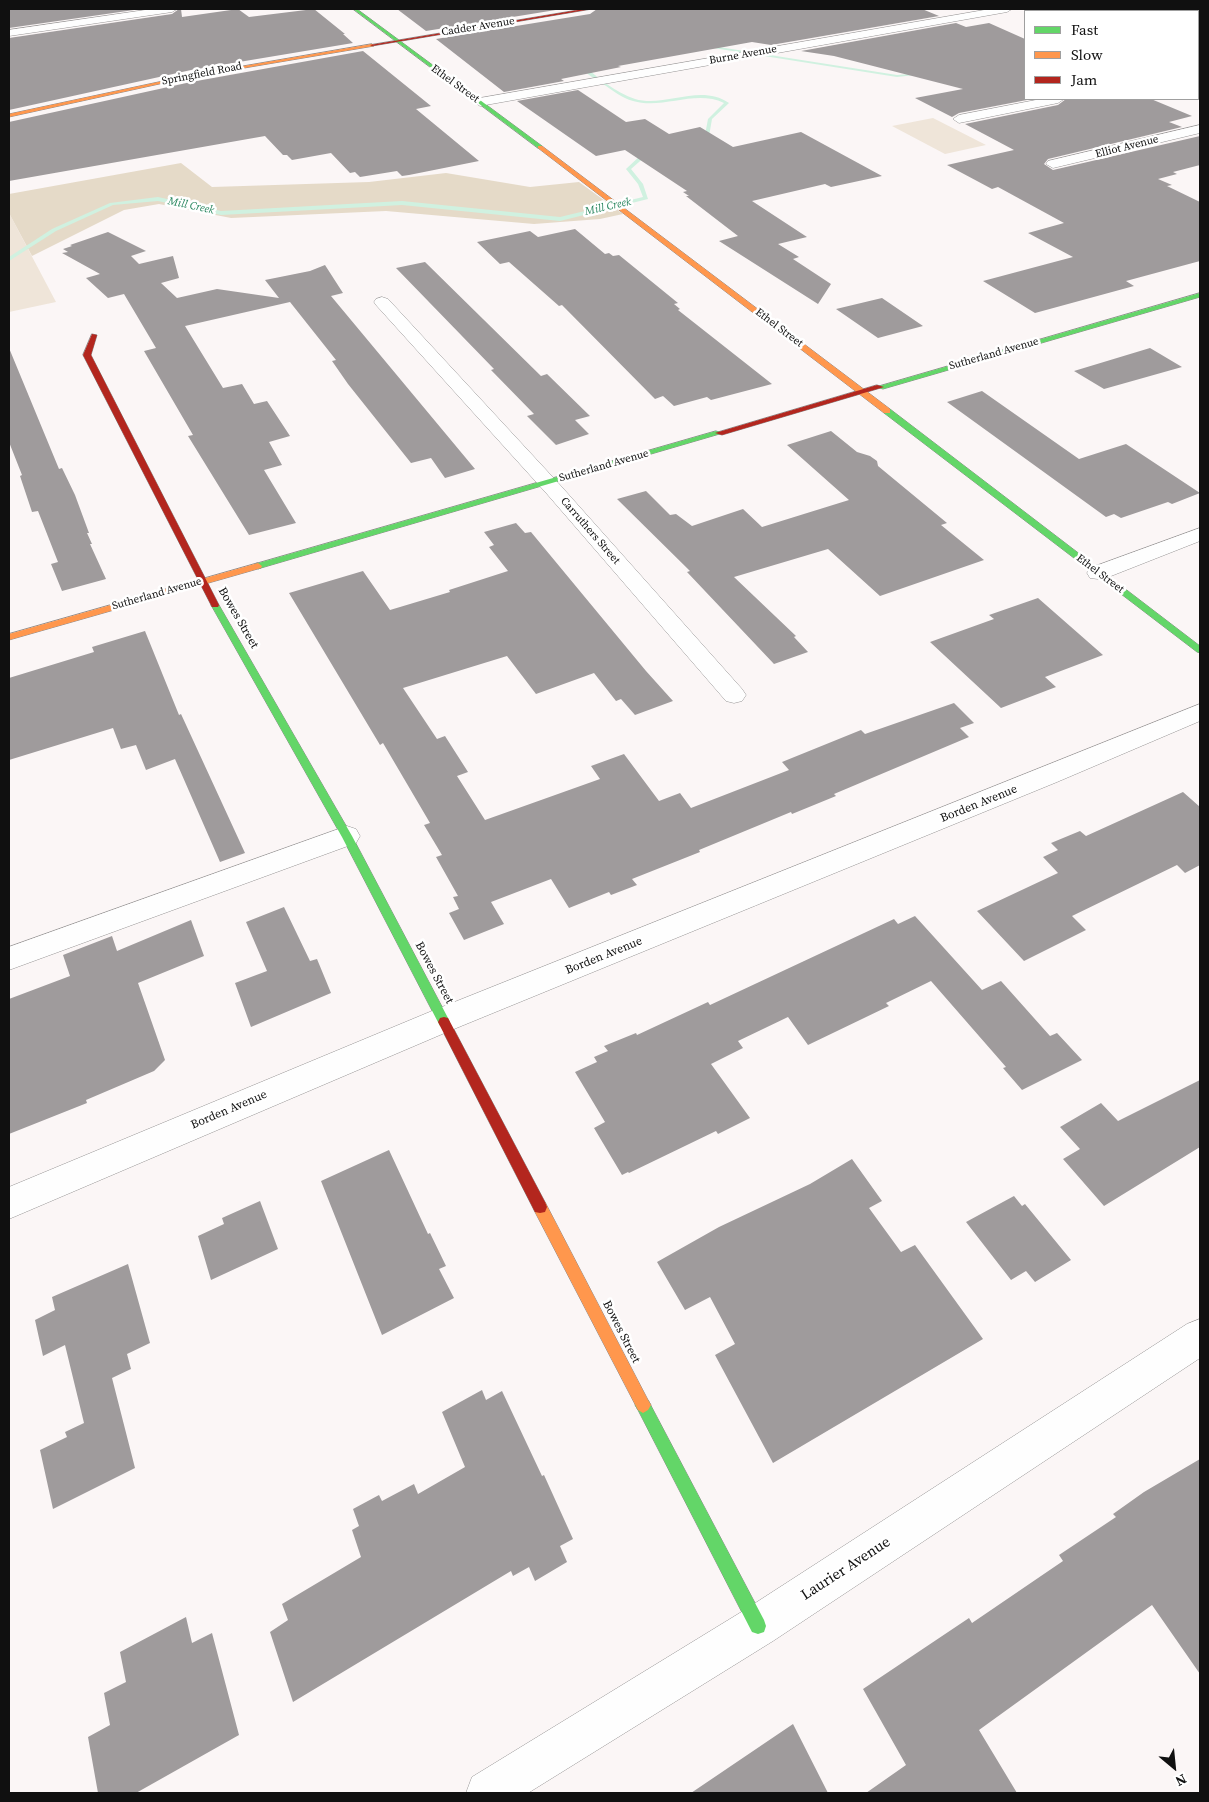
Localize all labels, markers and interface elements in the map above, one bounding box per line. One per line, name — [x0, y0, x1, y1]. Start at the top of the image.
legend — [1024, 10, 1199, 100]
street label: Cadder Avenue — [440, 15, 516, 39]
text: Fast — [1071, 19, 1098, 40]
street label: Burne Avenue — [708, 43, 778, 67]
text: Slow — [1071, 44, 1103, 65]
street label: Springfield Road — [161, 60, 243, 88]
street label: Ethel Street — [428, 62, 482, 106]
text: Jam — [1071, 69, 1097, 90]
street label: Elliot Avenue — [1094, 133, 1160, 161]
water label: Mill Creek — [167, 195, 215, 217]
water label: Mill Creek — [584, 195, 632, 219]
street label: Ethel Street — [752, 306, 806, 350]
street label: Sutherland Avenue — [948, 335, 1040, 373]
street label: Sutherland Avenue — [558, 447, 650, 485]
street label: Carruthers Street — [557, 495, 623, 567]
street label: Ethel Street — [1073, 552, 1127, 596]
street label: Sutherland Avenue — [111, 575, 203, 613]
street label: Bowes Street — [215, 585, 261, 651]
street label: Borden Avenue — [939, 782, 1019, 826]
street label: Borden Avenue — [564, 934, 644, 978]
street label: Bowes Street — [412, 940, 456, 1006]
street label: Borden Avenue — [189, 1087, 269, 1133]
street label: Bowes Street — [599, 1298, 643, 1366]
street label: Laurier Avenue — [798, 1533, 894, 1605]
north arrow — [1149, 1742, 1199, 1792]
text: N — [1172, 1769, 1190, 1791]

